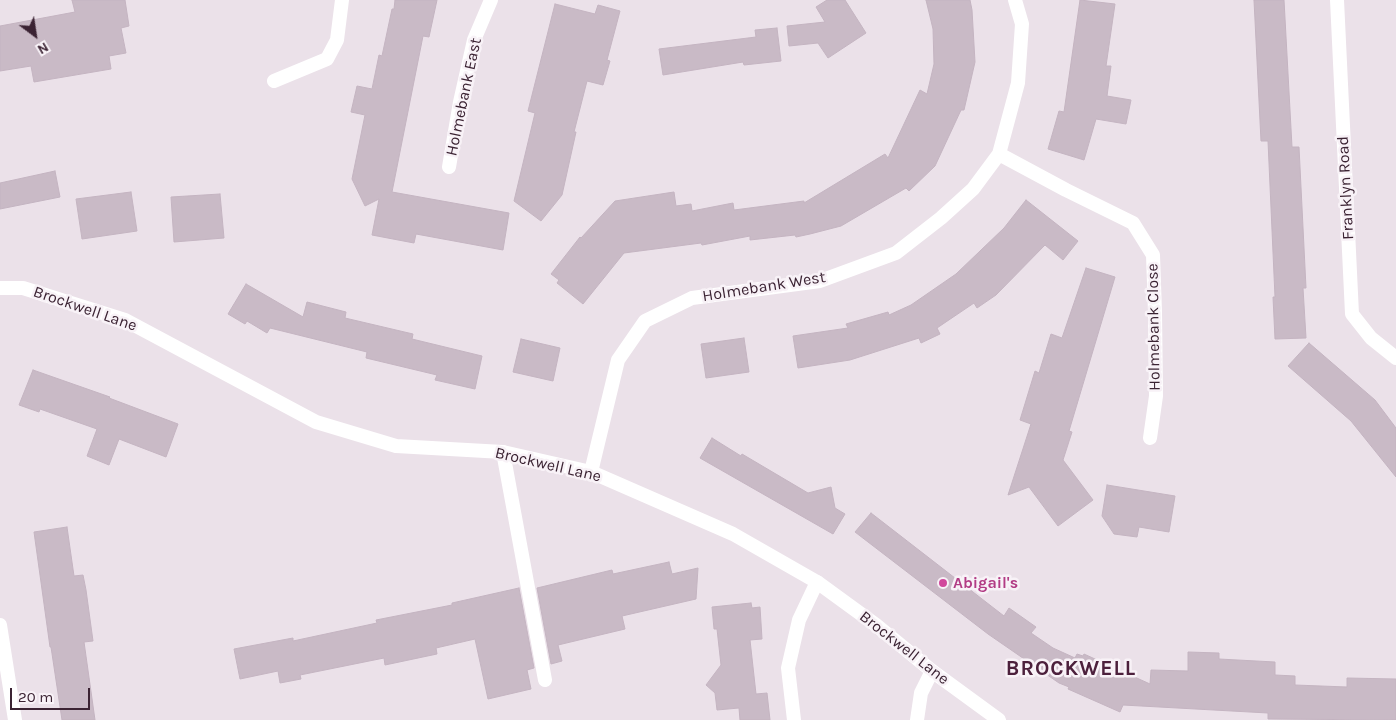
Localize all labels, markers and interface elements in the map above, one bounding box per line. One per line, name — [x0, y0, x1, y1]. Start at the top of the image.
north arrow — [10, 10, 60, 60]
street label: Holmebank East — [442, 36, 486, 158]
text: N — [34, 38, 52, 58]
street label: Franklyn Road — [1334, 136, 1358, 240]
street label: Holmebank Close — [1143, 263, 1165, 391]
street label: Holmebank West — [701, 268, 827, 306]
street label: Brockwell Lane — [31, 282, 139, 336]
street label: Brockwell Lane — [493, 443, 603, 487]
place label: Abigail's — [953, 573, 1018, 593]
marker: Abigail's — [937, 577, 949, 589]
street label: Brockwell Lane — [855, 607, 953, 689]
district label: BROCKWELL — [1005, 656, 1137, 682]
scale bar — [12, 678, 92, 710]
text: 20 m — [18, 688, 53, 706]

